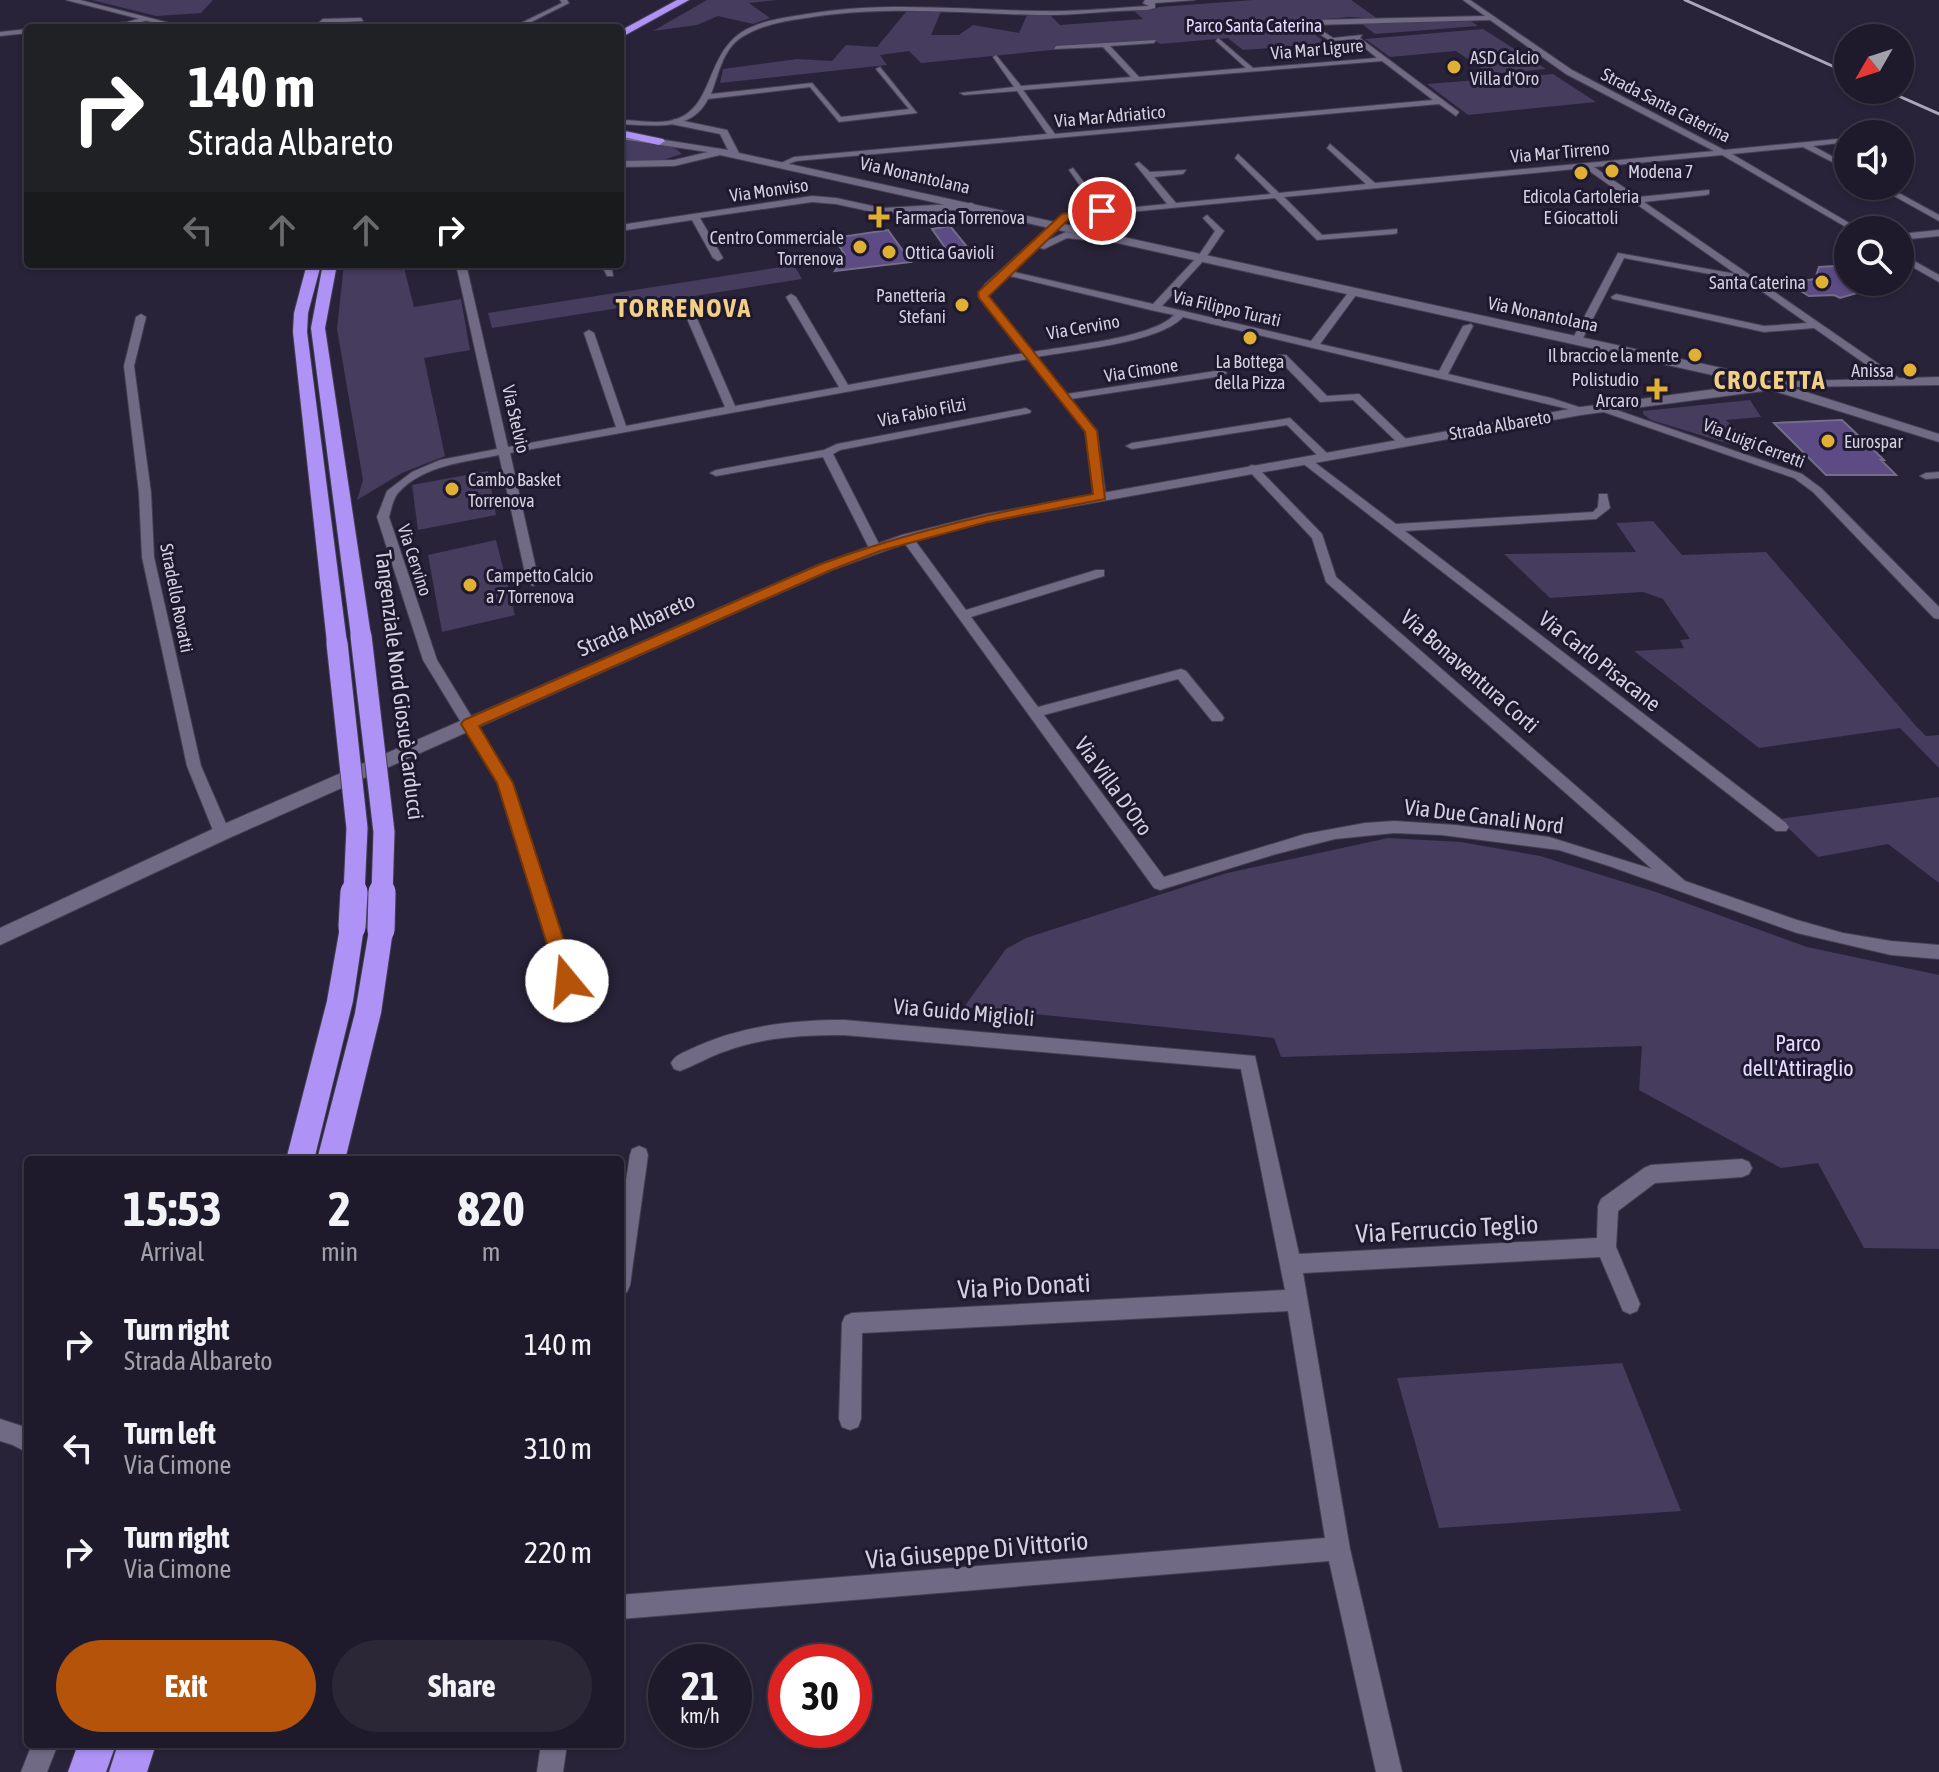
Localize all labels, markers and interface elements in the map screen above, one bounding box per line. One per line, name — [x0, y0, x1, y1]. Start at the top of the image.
park label: Parco Santa Caterina — [1186, 15, 1322, 36]
north arrow — [1834, 24, 1914, 104]
map controls — [1834, 24, 1914, 296]
street label: Via Mar Ligure — [1270, 34, 1364, 64]
place label: ASD Calcio Villa d'Oro — [1470, 47, 1539, 89]
text: 140 m — [188, 55, 315, 119]
icon: right — [56, 56, 160, 160]
marker: ASD Calcio Villa d'Oro — [1445, 58, 1463, 76]
street label: Strada Santa Caterina — [1598, 63, 1734, 147]
street label: Via Mar Adriatico — [1053, 101, 1167, 131]
button: sound — [1834, 120, 1914, 200]
text: Strada Albareto — [188, 121, 394, 163]
street label: Via Mar Tirreno — [1509, 137, 1611, 167]
street label: Via Nonantolana — [858, 152, 972, 198]
place label: Modena 7 — [1628, 161, 1693, 182]
marker: Modena 7 — [1603, 162, 1621, 180]
marker: Edicola Cartoleria E Giocattoli — [1572, 164, 1590, 182]
street label: Via Monviso — [728, 174, 810, 206]
pin — [1068, 177, 1136, 245]
place label: Edicola Cartoleria E Giocattoli — [1523, 186, 1639, 228]
icon: arrive — [1080, 189, 1124, 233]
place label: Farmacia Torrenova — [895, 207, 1025, 228]
icon: left — [176, 208, 220, 252]
icon: ahead — [260, 208, 304, 252]
icon: ahead — [344, 208, 388, 252]
icon: right — [428, 208, 472, 252]
marker: Farmacia Torrenova — [870, 208, 888, 226]
button: search — [1834, 216, 1914, 296]
place label: Centro Commerciale Torrenova — [710, 227, 844, 269]
marker: Centro Commerciale Torrenova — [851, 238, 869, 256]
place label: Ottica Gavioli — [905, 242, 994, 263]
marker: Ottica Gavioli — [880, 243, 898, 261]
place label: Santa Caterina — [1709, 272, 1806, 293]
marker: Santa Caterina — [1813, 273, 1831, 291]
place label: Panetteria Stefani — [876, 285, 946, 327]
street label: Via Filippo Turati — [1171, 285, 1283, 331]
street label: Via Nonantolana — [1486, 292, 1600, 336]
district label: TORRENOVA — [616, 293, 752, 323]
marker: Panetteria Stefani — [953, 296, 971, 314]
street label: Via Cervino — [1045, 310, 1121, 344]
marker: La Bottega della Pizza — [1241, 329, 1259, 347]
place label: Il braccio e la mente — [1548, 345, 1679, 366]
marker: Il braccio e la mente — [1686, 346, 1704, 364]
place label: La Bottega della Pizza — [1214, 351, 1286, 393]
street label: Via Cimone — [1103, 354, 1179, 386]
place label: Anissa — [1851, 360, 1894, 381]
marker: Anissa — [1901, 361, 1919, 379]
district label: CROCETTA — [1714, 365, 1826, 395]
place label: Polistudio Arcaro — [1572, 369, 1639, 411]
marker: Polistudio Arcaro — [1646, 378, 1668, 400]
street label: Via Stelvio — [498, 383, 534, 455]
street label: Via Fabio Filzi — [876, 393, 968, 431]
street label: Strada Albareto — [1448, 406, 1552, 444]
street label: Via Luigi Cerretti — [1700, 414, 1808, 472]
place label: Eurospar — [1844, 431, 1903, 452]
marker: Eurospar — [1819, 432, 1837, 450]
place label: Cambo Basket Torrenova — [468, 469, 561, 511]
marker: Cambo Basket Torrenova — [443, 480, 461, 498]
street label: Via Cervino — [394, 522, 436, 598]
street label: Stradello Rovatti — [156, 542, 198, 654]
street label: Tangenziale Nord Giosuè Carducci — [371, 549, 429, 821]
place label: Campetto Calcio a 7 Torrenova — [486, 565, 594, 607]
marker: Campetto Calcio a 7 Torrenova — [461, 576, 479, 594]
street label: Strada Albareto — [573, 587, 699, 661]
street label: Via Bonaventura Corti — [1396, 604, 1544, 738]
street label: Via Carlo Pisacane — [1534, 605, 1666, 717]
street label: Via Villa D'Oro — [1070, 732, 1158, 840]
street label: Via Due Canali Nord — [1403, 793, 1565, 839]
position arrow — [525, 939, 609, 1023]
street label: Via Guido Miglioli — [892, 993, 1036, 1031]
park label: Parco dell'Attiraglio — [1742, 1030, 1854, 1081]
text: 15:53 — [123, 1181, 222, 1236]
text: 2 — [328, 1181, 351, 1236]
text: 820 — [457, 1181, 525, 1236]
street label: Via Ferruccio Teglio — [1355, 1209, 1539, 1249]
text: Arrival — [141, 1237, 204, 1267]
text: min — [321, 1237, 358, 1267]
text: m — [482, 1237, 500, 1267]
street label: Via Pio Donati — [957, 1268, 1091, 1304]
text: Turn right — [124, 1312, 230, 1346]
icon: right — [56, 1322, 100, 1366]
text: 140 m — [524, 1327, 592, 1361]
text: Strada Albareto — [124, 1346, 273, 1376]
text: Turn left — [124, 1416, 216, 1450]
icon: left — [56, 1426, 100, 1470]
text: 310 m — [524, 1431, 592, 1465]
text: Via Cimone — [124, 1450, 231, 1480]
text: Turn right — [124, 1520, 230, 1554]
street label: Via Giuseppe Di Vittorio — [864, 1525, 1090, 1575]
icon: right — [56, 1530, 100, 1574]
text: 220 m — [524, 1535, 592, 1569]
text: Via Cimone — [124, 1554, 231, 1584]
button: Exit — [56, 1640, 316, 1732]
button: Share — [332, 1640, 592, 1732]
speed limit sign: 30 — [768, 1644, 872, 1748]
text: 21 — [681, 1663, 719, 1708]
text: km/h — [680, 1704, 720, 1727]

